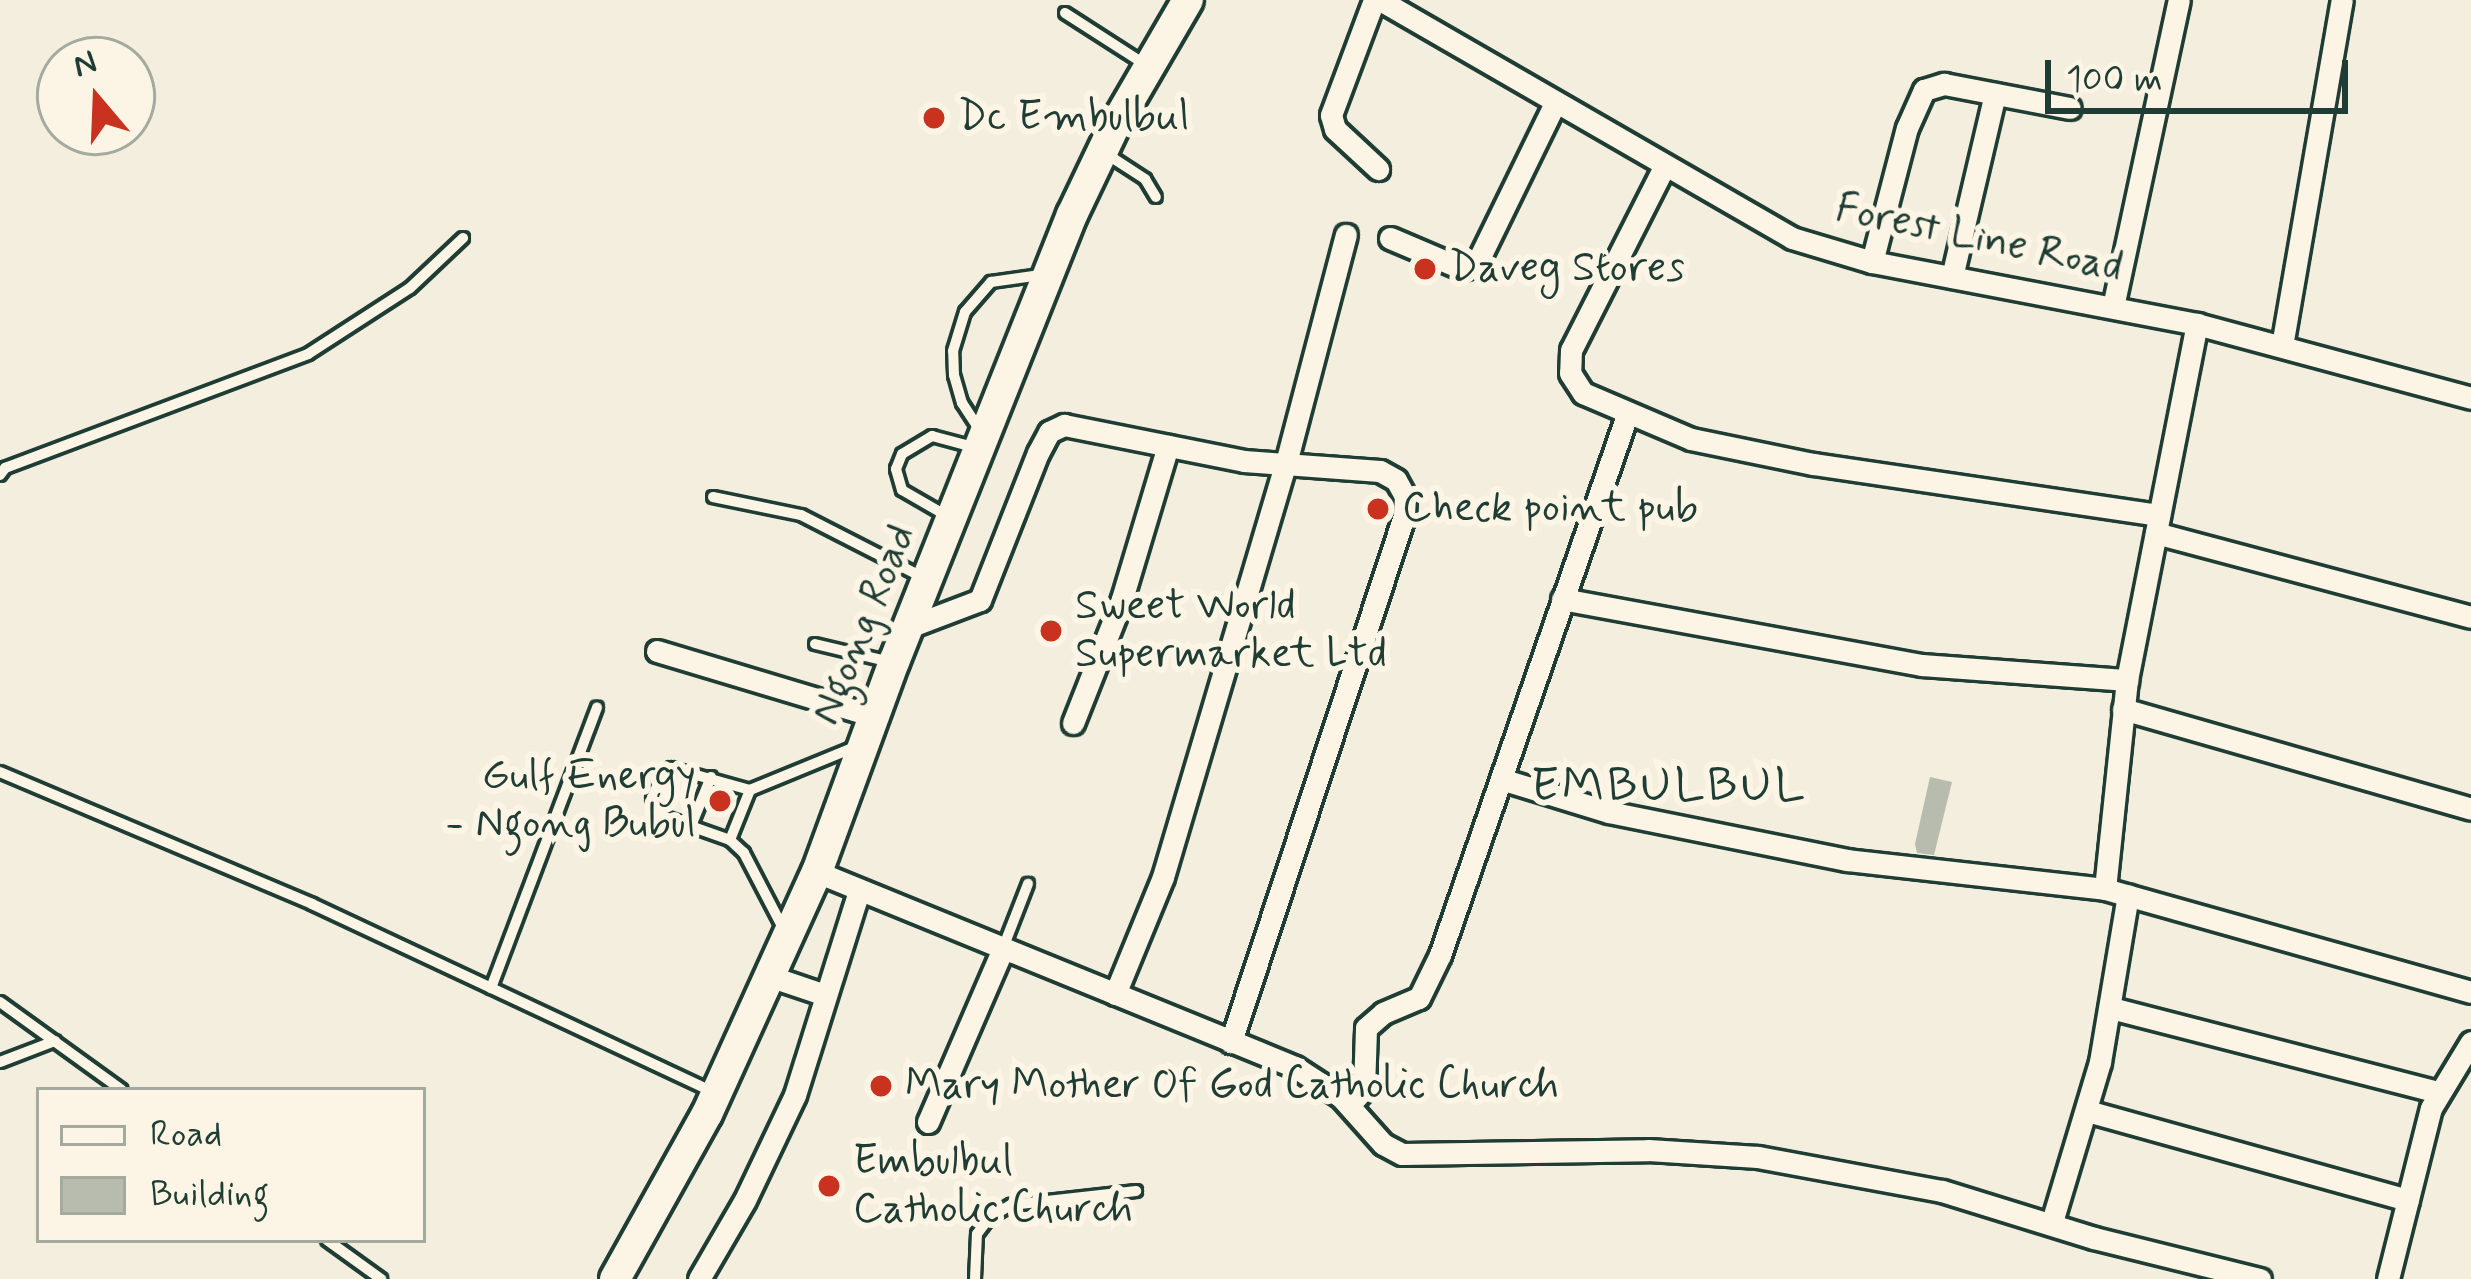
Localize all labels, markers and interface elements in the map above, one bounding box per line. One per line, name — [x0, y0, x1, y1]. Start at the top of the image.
north arrow — [36, 36, 156, 156]
scale bar — [2051, 36, 2354, 110]
text: N — [68, 40, 103, 89]
text: 100 m — [2066, 57, 2163, 104]
place label: Dc Embulbul — [958, 93, 1177, 143]
marker: Dc Embulbul — [921, 105, 947, 131]
street label: Forest Line Road — [1832, 184, 2126, 294]
place label: Daveg Stores — [1449, 244, 1685, 294]
marker: Daveg Stores — [1412, 256, 1438, 282]
place label: Check point pub — [1402, 484, 1684, 534]
marker: Check point pub — [1365, 496, 1391, 522]
street label: Ngong Road — [802, 517, 928, 733]
place label: Sweet World Supermarket Ltd — [1075, 582, 1389, 680]
marker: Sweet World Supermarket Ltd — [1038, 618, 1064, 644]
place label: Gulf Energy - Ngong Bubul — [444, 752, 696, 850]
district label: EMBULBUL — [1535, 758, 1803, 816]
marker: Gulf Energy - Ngong Bubul — [707, 788, 733, 814]
place label: Mary Mother Of God Catholic Church — [905, 1061, 1578, 1111]
marker: Mary Mother Of God Catholic Church — [868, 1073, 894, 1099]
legend — [36, 1087, 426, 1243]
text: Road — [150, 1112, 222, 1159]
place label: Embulbul Catholic Church — [853, 1137, 1144, 1236]
text: Building — [150, 1172, 269, 1219]
marker: Embulbul Catholic Church — [816, 1173, 842, 1199]

